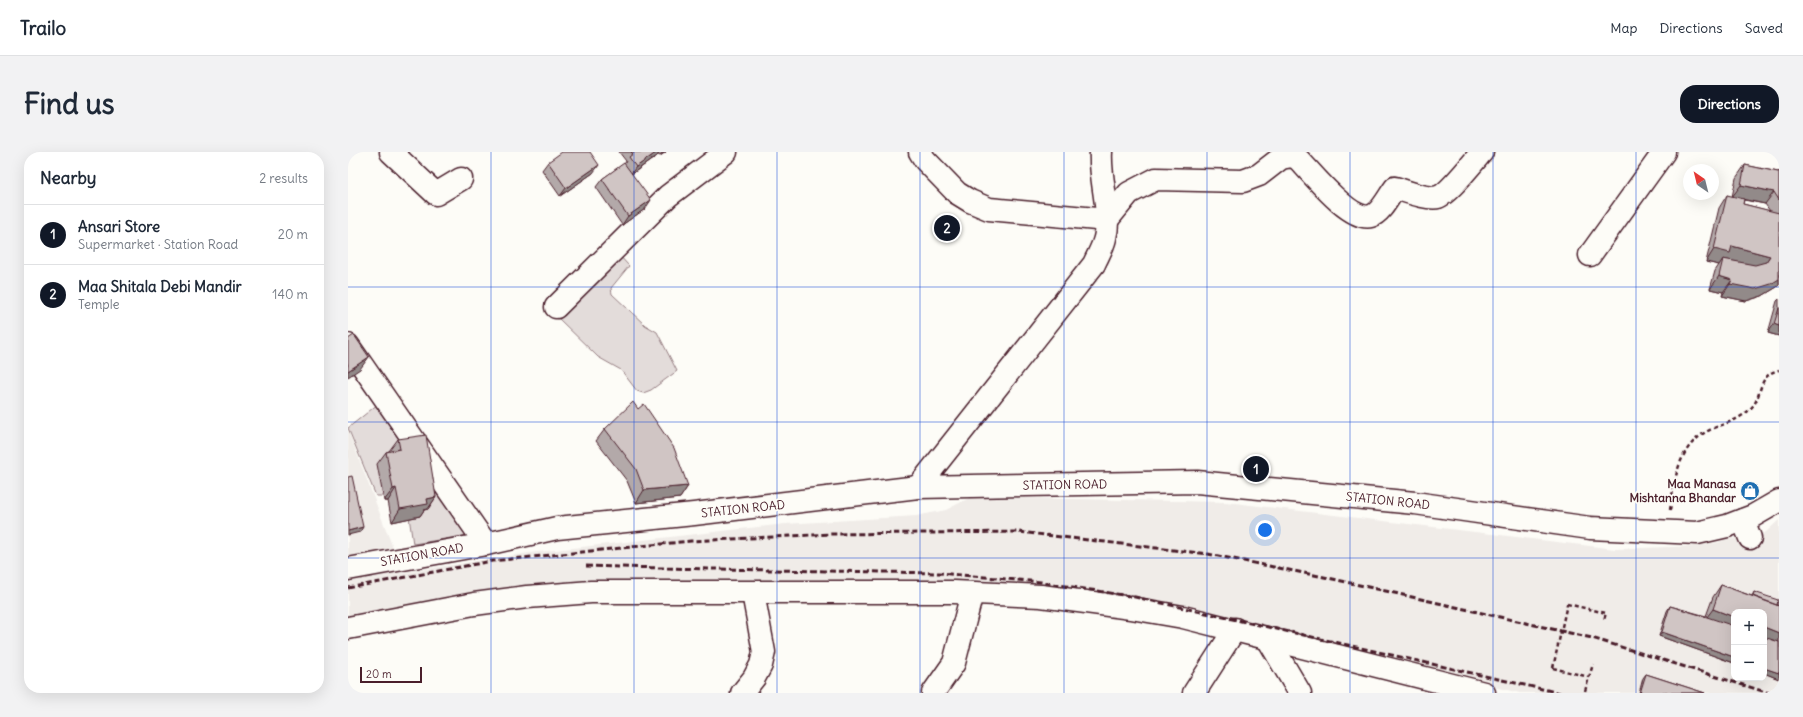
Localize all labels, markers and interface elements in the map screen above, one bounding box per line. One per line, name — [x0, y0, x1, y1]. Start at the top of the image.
text: Trailo — [20, 16, 66, 40]
text: Map — [1610, 19, 1637, 37]
text: Directions — [1659, 19, 1723, 37]
text: Saved — [1745, 19, 1783, 37]
button: Directions — [1680, 85, 1779, 123]
text: Find us — [24, 86, 115, 122]
north arrow — [1683, 164, 1719, 200]
text: Nearby — [40, 167, 96, 189]
text: 2 results — [259, 170, 308, 187]
pin: 2 — [934, 213, 960, 243]
text: Ansari Store — [78, 217, 160, 236]
text: 1 — [50, 226, 56, 243]
text: 20 m — [278, 226, 308, 243]
text: Supermarket · Station Road — [78, 236, 238, 253]
text: Maa Shitala Debi Mandir — [78, 277, 242, 296]
text: 2 — [49, 286, 57, 303]
text: 140 m — [272, 286, 308, 303]
text: Temple — [78, 296, 120, 313]
pin: 1 — [1243, 454, 1269, 484]
street label: STATION ROAD — [1023, 476, 1107, 493]
place label: Maa Manasa Mishtanna Bhandar — [1629, 476, 1736, 505]
shop icon: Maa Manasa Mishtanna Bhandar — [1739, 480, 1761, 502]
street label: STATION ROAD — [1345, 489, 1431, 512]
street label: STATION ROAD — [700, 497, 786, 520]
your location — [1255, 520, 1275, 540]
street label: STATION ROAD — [379, 540, 465, 569]
map controls — [1731, 609, 1767, 681]
button: + — [1731, 609, 1767, 645]
button: − — [1731, 645, 1767, 681]
scale bar — [360, 665, 422, 684]
text: 20 m — [366, 667, 392, 681]

